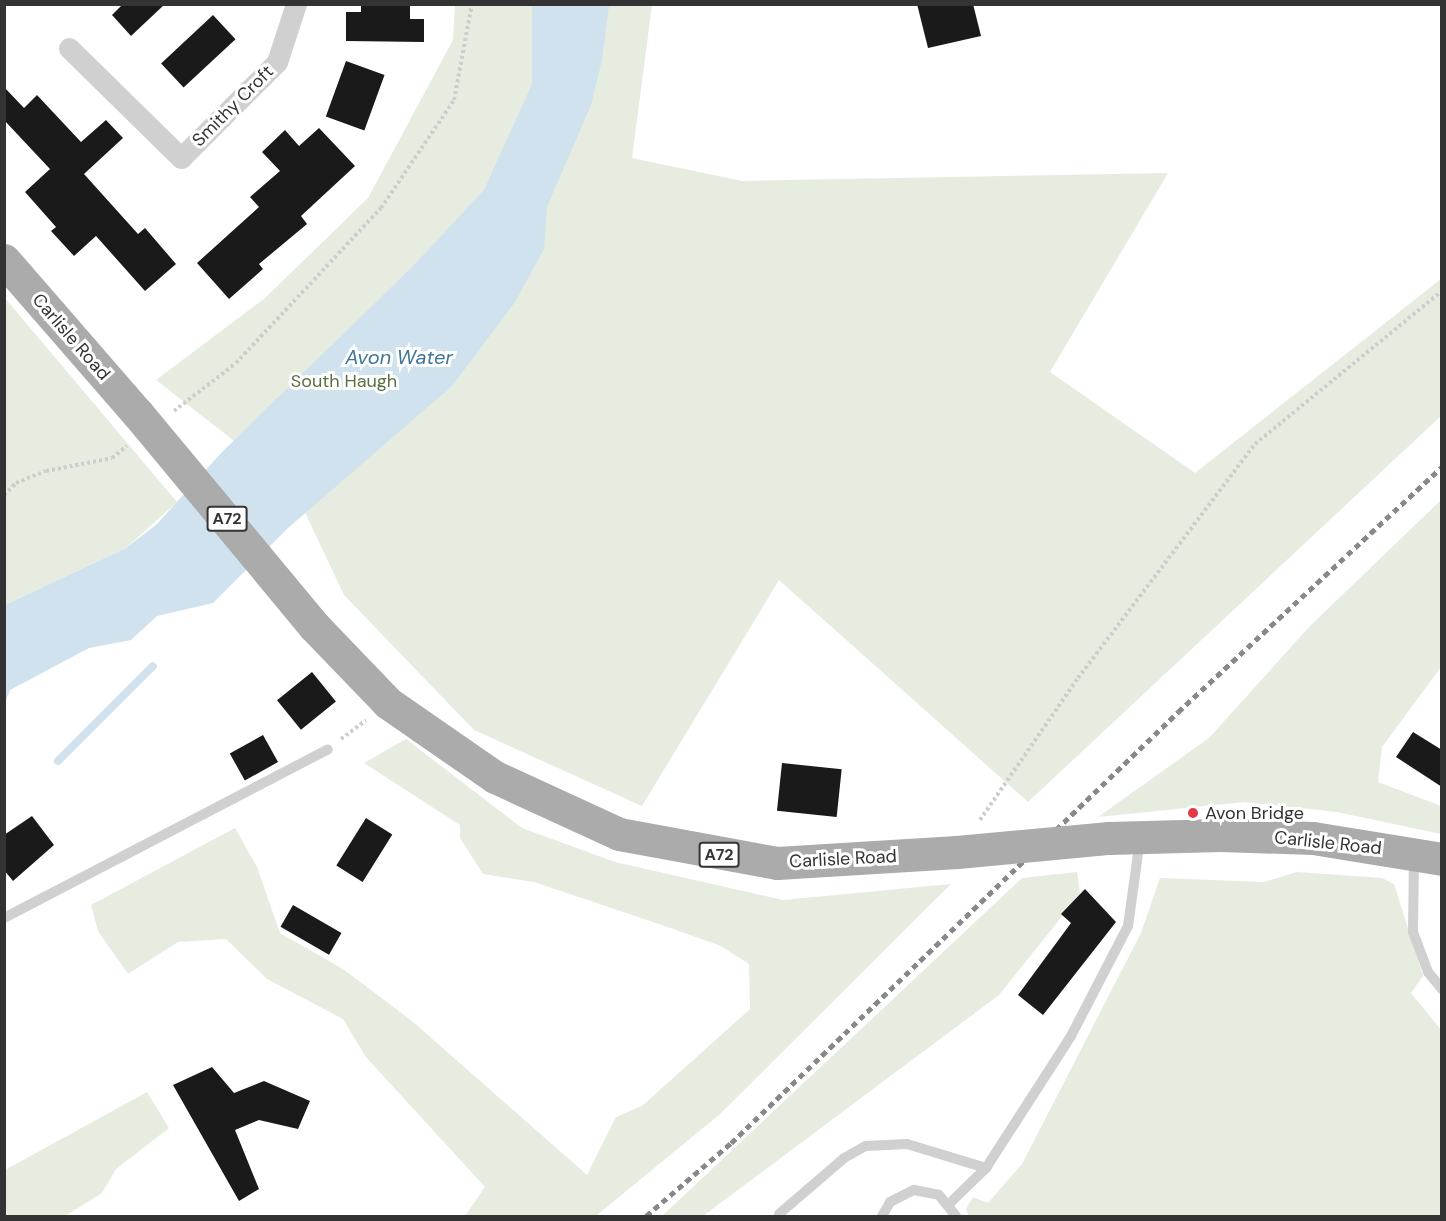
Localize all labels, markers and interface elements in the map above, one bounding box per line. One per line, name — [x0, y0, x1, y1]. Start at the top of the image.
street label: Smithy Croft — [188, 61, 278, 151]
street label: Carlisle Road — [28, 289, 114, 385]
water label: Avon Water — [345, 345, 453, 369]
park label: South Haugh — [291, 370, 397, 392]
road number: A72 — [206, 506, 248, 532]
place label: Avon Bridge — [1205, 802, 1304, 824]
marker: Avon Bridge — [1186, 806, 1200, 820]
street label: Carlisle Road — [1273, 827, 1383, 859]
road number: A72 — [698, 842, 740, 868]
street label: Carlisle Road — [789, 845, 897, 873]

